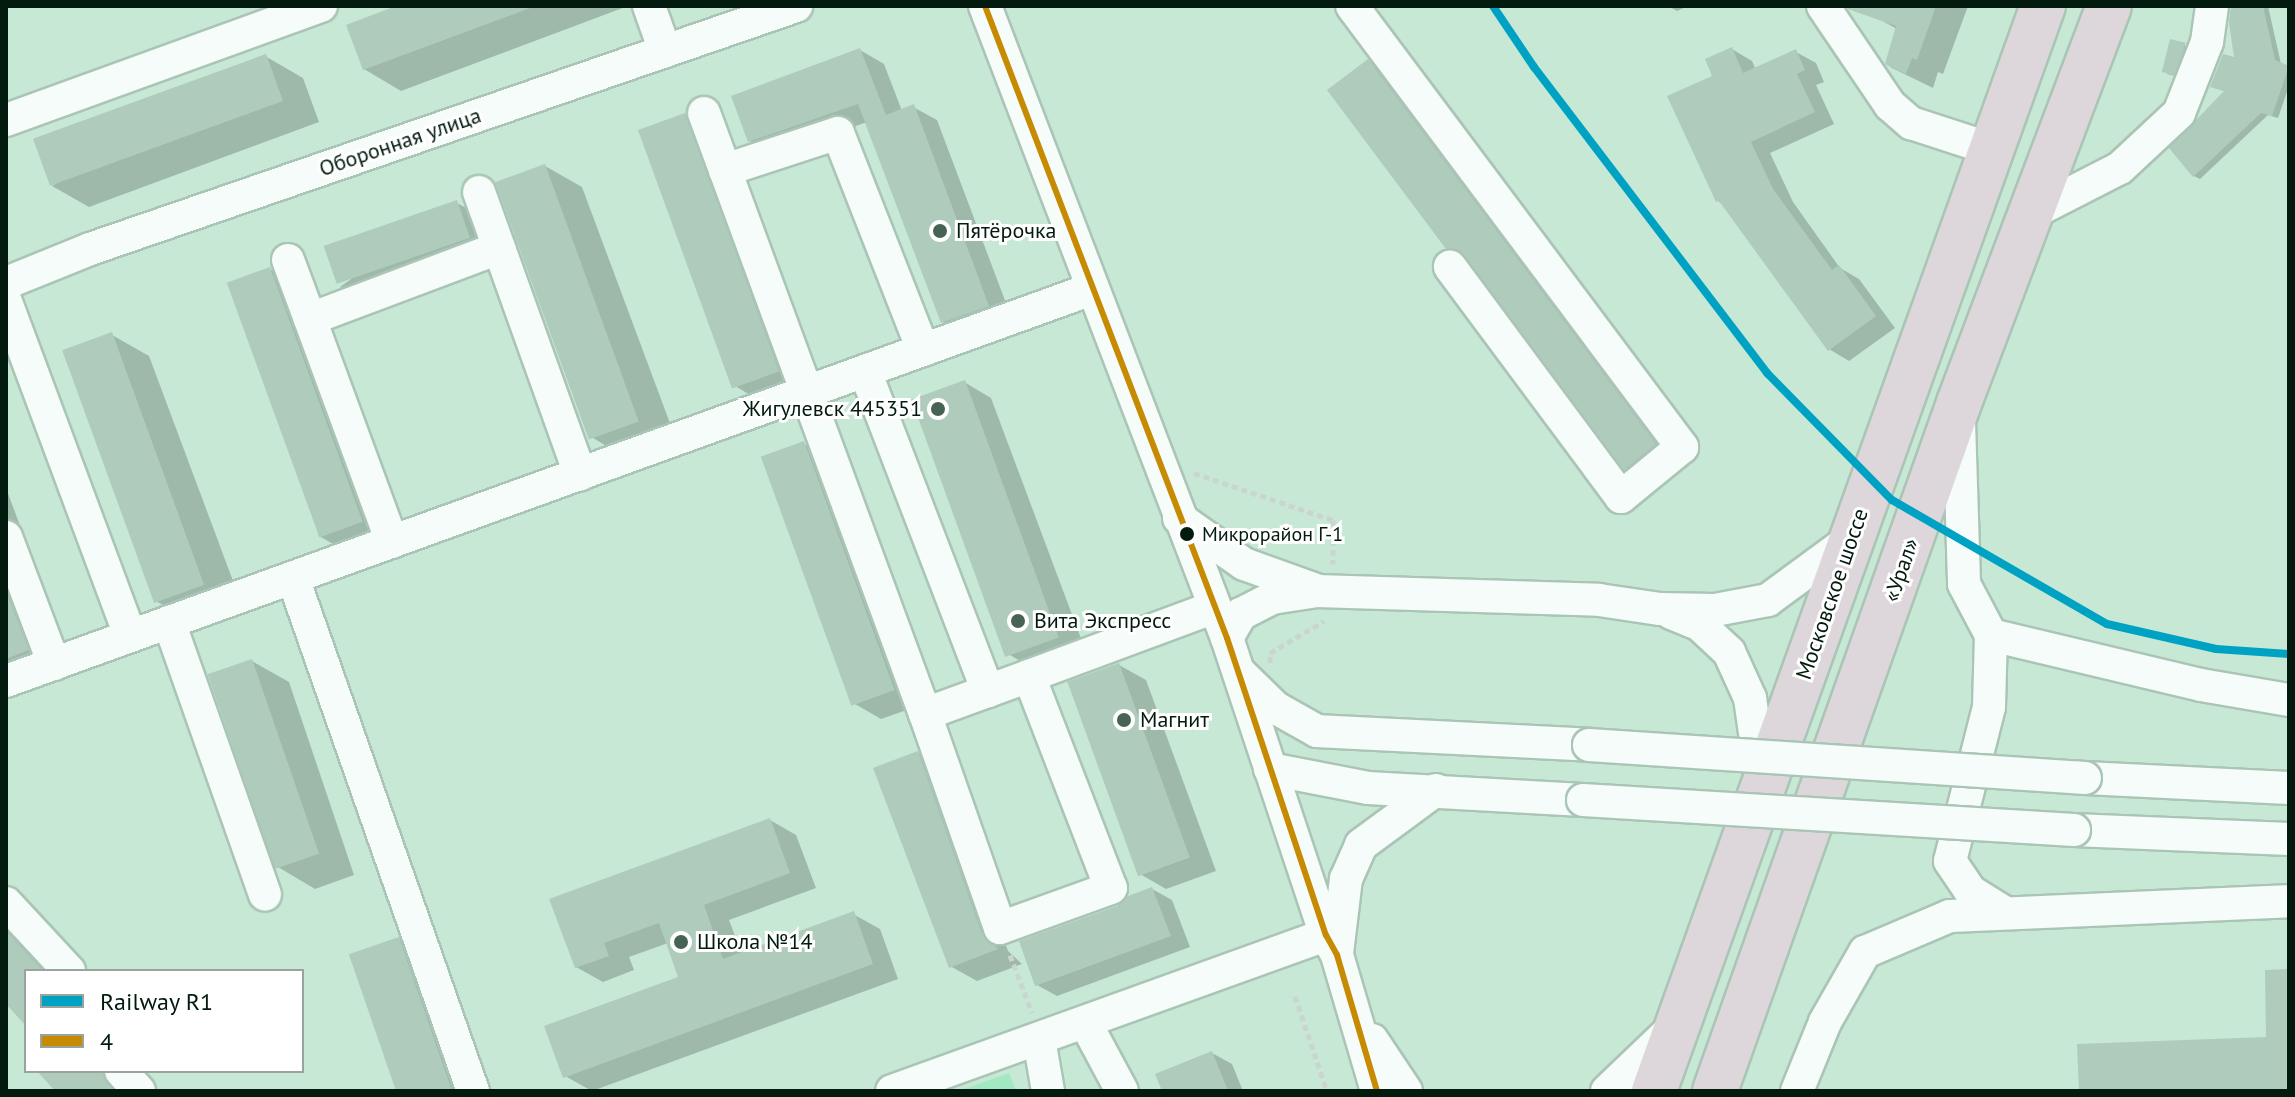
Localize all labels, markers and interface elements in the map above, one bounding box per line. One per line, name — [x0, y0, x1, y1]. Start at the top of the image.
street label: Оборонная улица — [316, 102, 484, 182]
place label: Пятёрочка — [956, 218, 1056, 244]
marker: Пятёрочка — [931, 222, 949, 240]
place label: Жигулевск 445351 — [743, 396, 922, 422]
marker: Жигулевск 445351 — [929, 400, 947, 418]
street label: Московское шоссе — [1790, 505, 1874, 683]
place label: Микрорайон Г-1 — [1202, 522, 1343, 546]
marker: Микрорайон Г-1 — [1179, 526, 1195, 542]
street label: «Урал» — [1878, 535, 1924, 605]
place label: Вита Экспресс — [1034, 608, 1171, 634]
marker: Вита Экспресс — [1009, 612, 1027, 630]
place label: Магнит — [1140, 707, 1209, 733]
marker: Магнит — [1115, 711, 1133, 729]
place label: Школа №14 — [697, 929, 813, 955]
marker: Школа №14 — [672, 933, 690, 951]
legend — [24, 969, 304, 1073]
text: Railway R1 — [100, 986, 213, 1017]
text: 4 — [100, 1026, 113, 1057]

